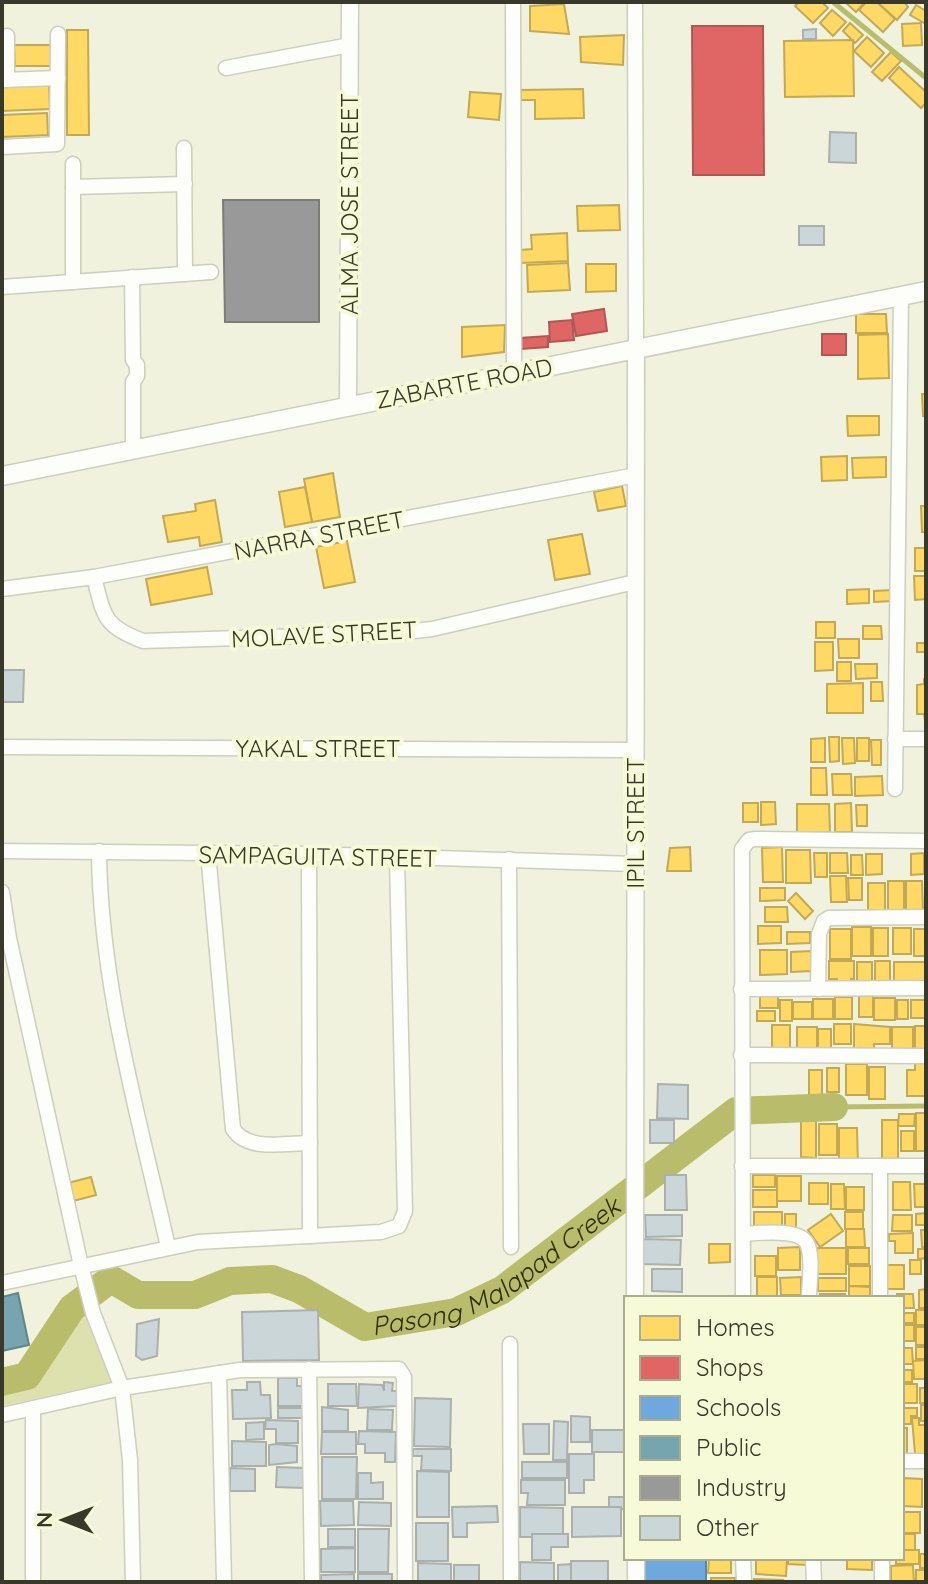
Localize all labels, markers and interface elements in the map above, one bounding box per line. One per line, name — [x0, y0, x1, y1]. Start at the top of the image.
street label: ALMA JOSE STREET — [334, 93, 364, 315]
street label: ZABARTE ROAD — [373, 351, 555, 415]
street label: NARRA STREET — [231, 504, 407, 566]
street label: MOLAVE STREET — [230, 614, 418, 654]
street label: YAKAL STREET — [236, 733, 400, 763]
street label: IPIL STREET — [620, 757, 650, 889]
street label: SAMPAGUITA STREET — [198, 839, 438, 873]
water label: Pasong Malapad Creek — [369, 1188, 628, 1342]
legend — [624, 1296, 904, 1560]
text: Homes — [696, 1312, 774, 1342]
text: Shops — [696, 1352, 763, 1382]
text: Schools — [696, 1392, 781, 1422]
text: Public — [696, 1432, 761, 1462]
text: Industry — [696, 1472, 787, 1502]
north arrow — [24, 1480, 104, 1560]
text: N — [30, 1512, 58, 1528]
text: Other — [696, 1512, 759, 1542]

